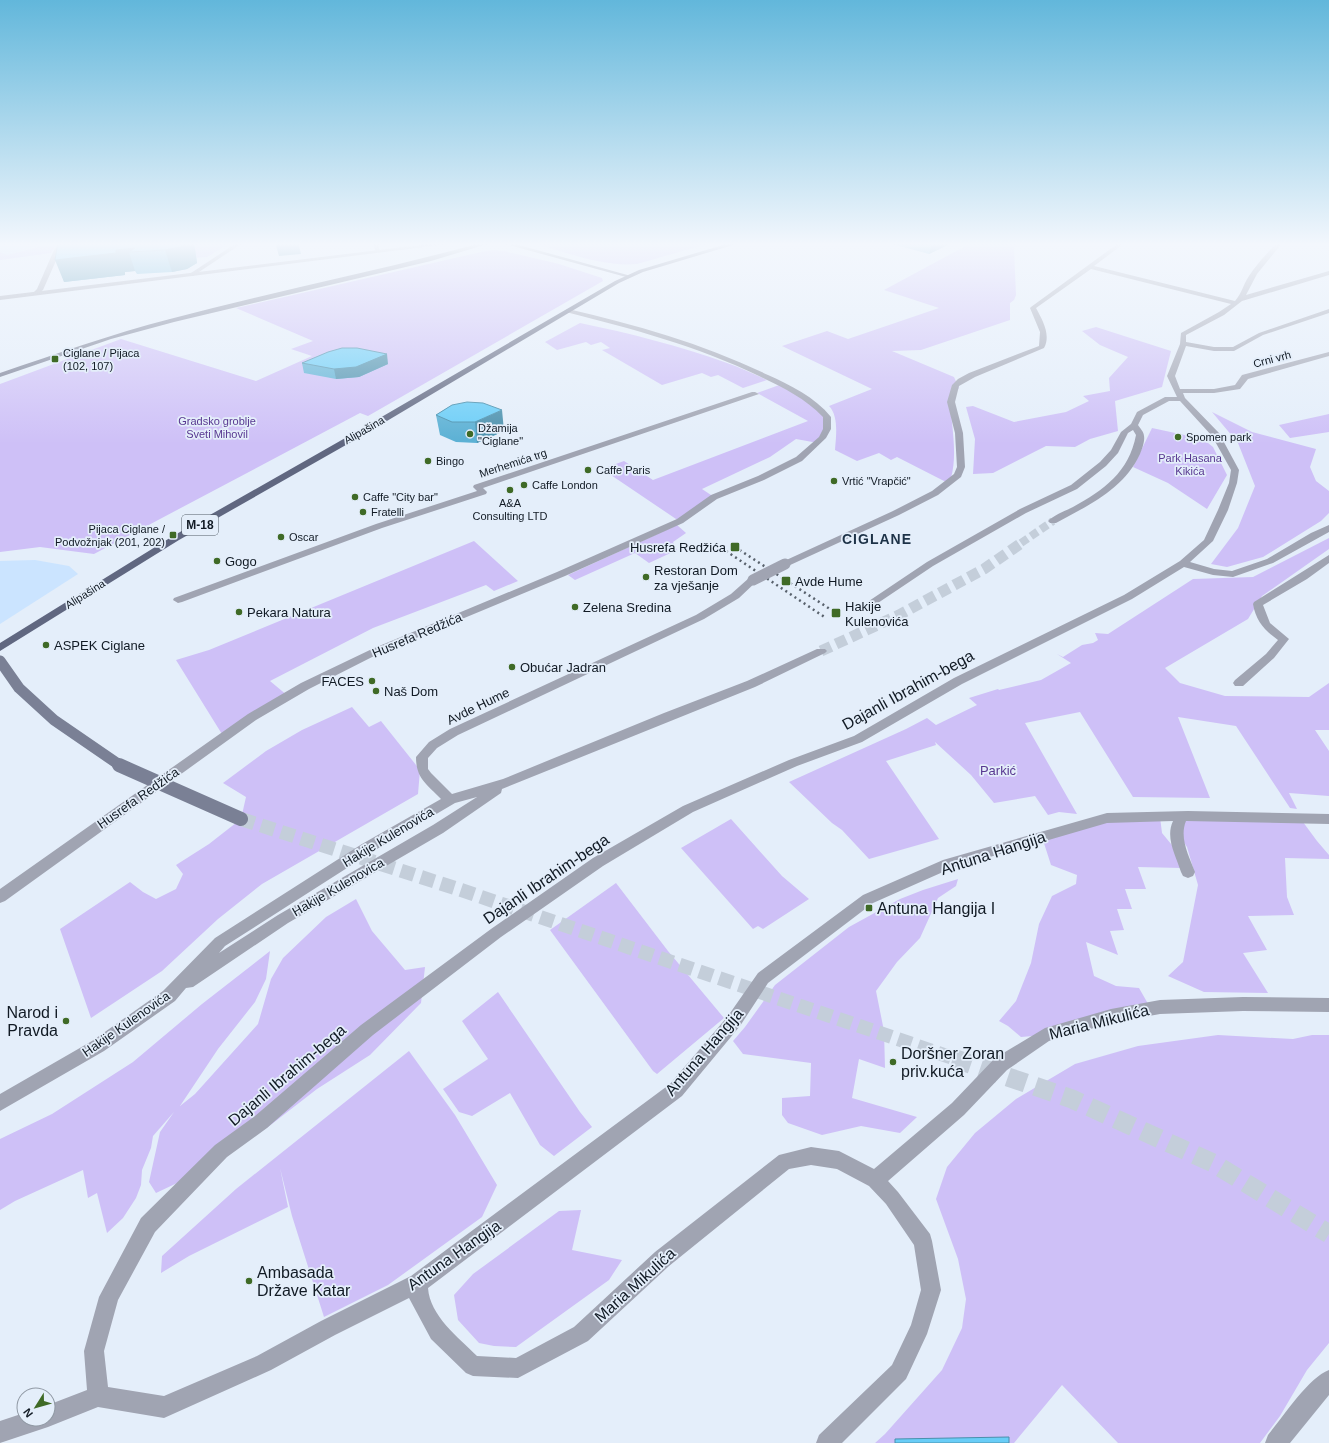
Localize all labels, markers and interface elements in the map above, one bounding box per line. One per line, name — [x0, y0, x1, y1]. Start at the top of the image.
place label: Ciglane / Pijaca (102, 107) — [63, 347, 140, 372]
street label: Crni vrh — [1252, 348, 1292, 370]
marker: Ciglane / Pijaca (102, 107) — [50, 354, 60, 364]
street label: Alipašina — [342, 413, 387, 446]
park label: Gradsko groblje Sveti Mihovil — [178, 415, 256, 440]
place label: Džamija "Ciglane" — [478, 422, 523, 447]
marker: Džamija "Ciglane" — [465, 429, 475, 439]
place label: Spomen park — [1186, 431, 1252, 443]
marker: Spomen park — [1173, 432, 1183, 442]
street label: Merhemića trg — [478, 446, 548, 480]
park label: Park Hasana Kikića — [1158, 452, 1223, 477]
place label: Bingo — [436, 455, 464, 467]
marker: Bingo — [423, 456, 433, 466]
place label: Caffe Paris — [596, 464, 651, 476]
marker: Caffe Paris — [583, 465, 593, 475]
place label: Vrtić "Vrapčić" — [842, 475, 911, 487]
marker: Vrtić "Vrapčić" — [829, 476, 839, 486]
place label: Caffe London — [532, 479, 598, 491]
marker: Caffe London — [519, 480, 529, 490]
marker: A&A Consulting LTD — [505, 485, 515, 495]
place label: Caffe "City bar" — [363, 491, 438, 503]
marker: Caffe "City bar" — [350, 492, 360, 502]
place label: A&A Consulting LTD — [473, 497, 548, 522]
place label: Fratelli — [371, 506, 404, 518]
marker: Fratelli — [358, 507, 368, 517]
road number: M-18 — [182, 515, 218, 535]
place label: Pijaca Ciglane / Podvožnjak (201, 202) — [55, 523, 166, 548]
marker: Pijaca Ciglane / Podvožnjak (201, 202) — [168, 530, 178, 540]
place label: Oscar — [289, 531, 319, 543]
district label: CIGLANE — [842, 531, 912, 547]
marker: Oscar — [276, 532, 286, 542]
place label: Husrefa Redžića — [630, 540, 727, 555]
marker: Husrefa Redžića — [729, 541, 741, 553]
place label: Gogo — [225, 554, 257, 569]
marker: Gogo — [212, 556, 222, 566]
place label: Restoran Dom za vješanje — [654, 563, 738, 593]
marker: Restoran Dom za vješanje — [641, 572, 651, 582]
place label: Avde Hume — [795, 574, 863, 589]
marker: Avde Hume — [780, 575, 792, 587]
street label: Alipašina — [63, 577, 108, 611]
place label: Hakije Kulenovića — [845, 599, 909, 629]
place label: Zelena Sredina — [583, 600, 672, 615]
marker: Zelena Sredina — [570, 602, 580, 612]
place label: Pekara Natura — [247, 605, 332, 620]
marker: Pekara Natura — [234, 607, 244, 617]
marker: Hakije Kulenovića — [830, 607, 842, 619]
street label: Husrefa Redžića — [370, 609, 465, 661]
place label: ASPEK Ciglane — [54, 638, 145, 653]
marker: ASPEK Ciglane — [41, 640, 51, 650]
street label: Dajanli Ibrahim-bega — [839, 647, 977, 733]
place label: Obućar Jadran — [520, 660, 606, 675]
marker: Obućar Jadran — [507, 662, 517, 672]
place label: FACES — [321, 674, 364, 689]
marker: FACES — [367, 676, 377, 686]
place label: Naš Dom — [384, 684, 438, 699]
street label: Avde Hume — [444, 684, 512, 728]
marker: Naš Dom — [371, 686, 381, 696]
park label: Parkić — [980, 763, 1017, 778]
street label: Husrefa Redžića — [94, 764, 182, 832]
street label: Hakije Kulenovića — [340, 804, 437, 870]
street label: Antuna Hangija — [938, 828, 1048, 878]
street label: Dajanli Ibrahim-bega — [480, 831, 612, 927]
street label: Hakije Kulenovica — [290, 854, 387, 919]
place label: Antuna Hangija I — [877, 900, 995, 917]
marker: Antuna Hangija I — [864, 903, 874, 913]
street label: Hakije Kulenovića — [79, 988, 173, 1060]
street label: Maria Mikulića — [1047, 1001, 1151, 1043]
place label: Narod i Pravda — [6, 1004, 58, 1039]
street label: Antuna Hangija — [662, 1005, 746, 1099]
marker: Narod i Pravda — [61, 1016, 71, 1026]
street label: Dajanli Ibrahim-bega — [225, 1021, 349, 1129]
place label: Doršner Zoran priv.kuća — [901, 1045, 1004, 1080]
marker: Doršner Zoran priv.kuća — [888, 1057, 898, 1067]
street label: Antuna Hangija — [404, 1217, 504, 1293]
street label: Maria Mikulića — [591, 1244, 679, 1326]
place label: Ambasada Države Katar — [257, 1264, 351, 1299]
marker: Ambasada Države Katar — [244, 1276, 254, 1286]
north arrow — [16, 1387, 56, 1427]
text: N — [21, 1406, 35, 1420]

